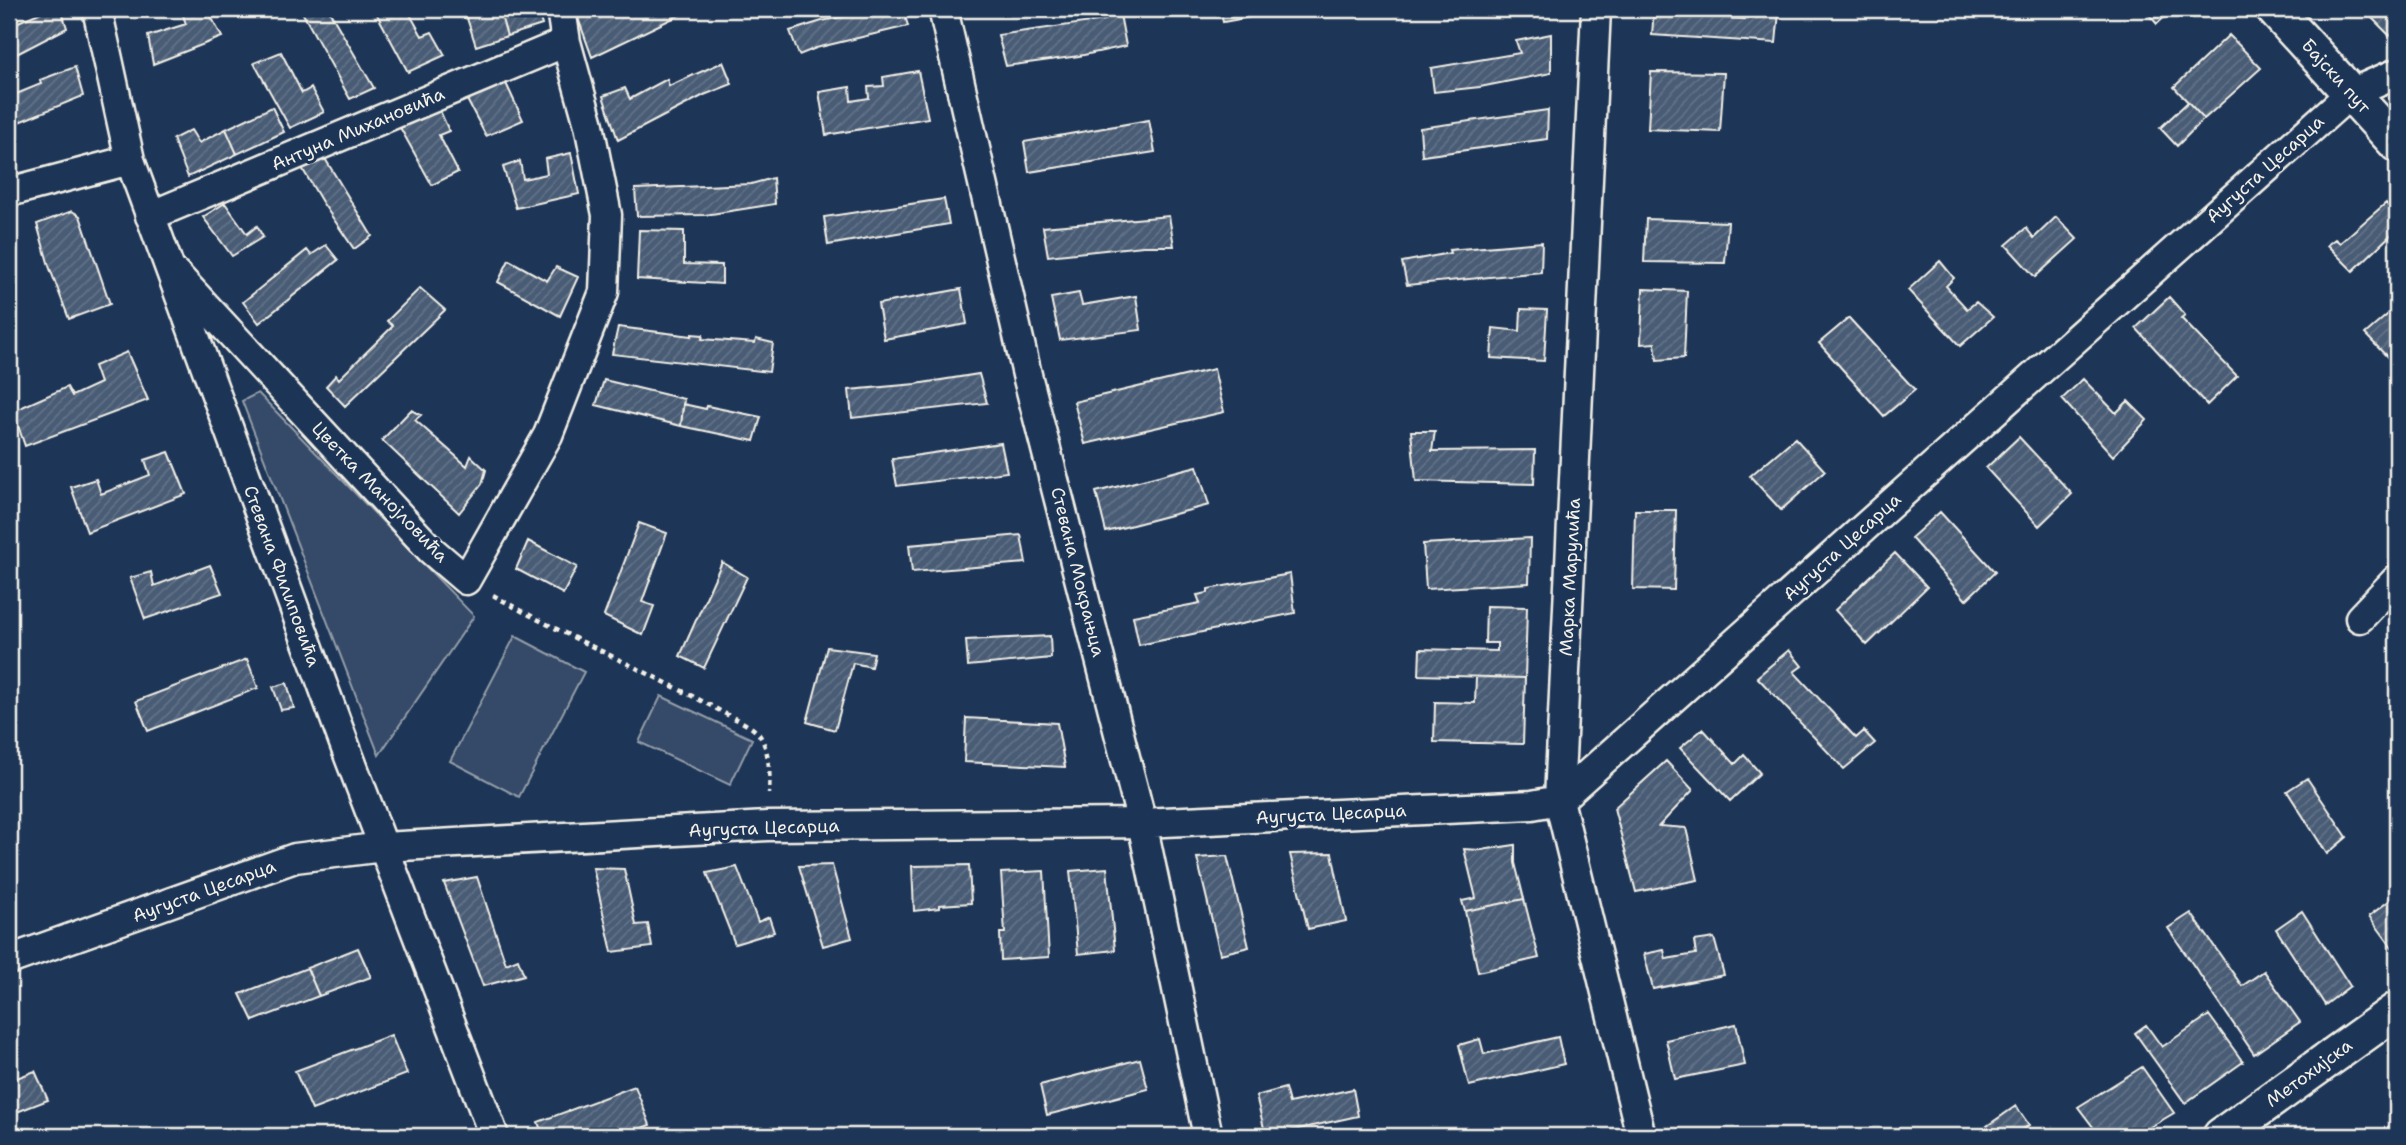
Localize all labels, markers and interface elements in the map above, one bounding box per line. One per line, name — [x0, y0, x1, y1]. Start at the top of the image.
street label: Бајски пут — [2296, 33, 2377, 119]
street label: Антуна Михановића — [268, 82, 448, 176]
street label: Аугуста Цесарца — [2201, 110, 2329, 228]
street label: Цветка Манојловића — [306, 416, 454, 568]
street label: Стевана Филиповића — [238, 482, 326, 670]
street label: Стевана Мокрањца — [1045, 485, 1111, 659]
street label: Аугуста Цесарца — [1778, 488, 1906, 606]
street label: Марка Марулића — [1554, 497, 1586, 657]
street label: Аугуста Цесарца — [1255, 798, 1407, 830]
street label: Аугуста Цесарца — [688, 813, 840, 843]
street label: Аугуста Цесарца — [129, 854, 279, 928]
street label: Метохијска — [2261, 1033, 2357, 1113]

